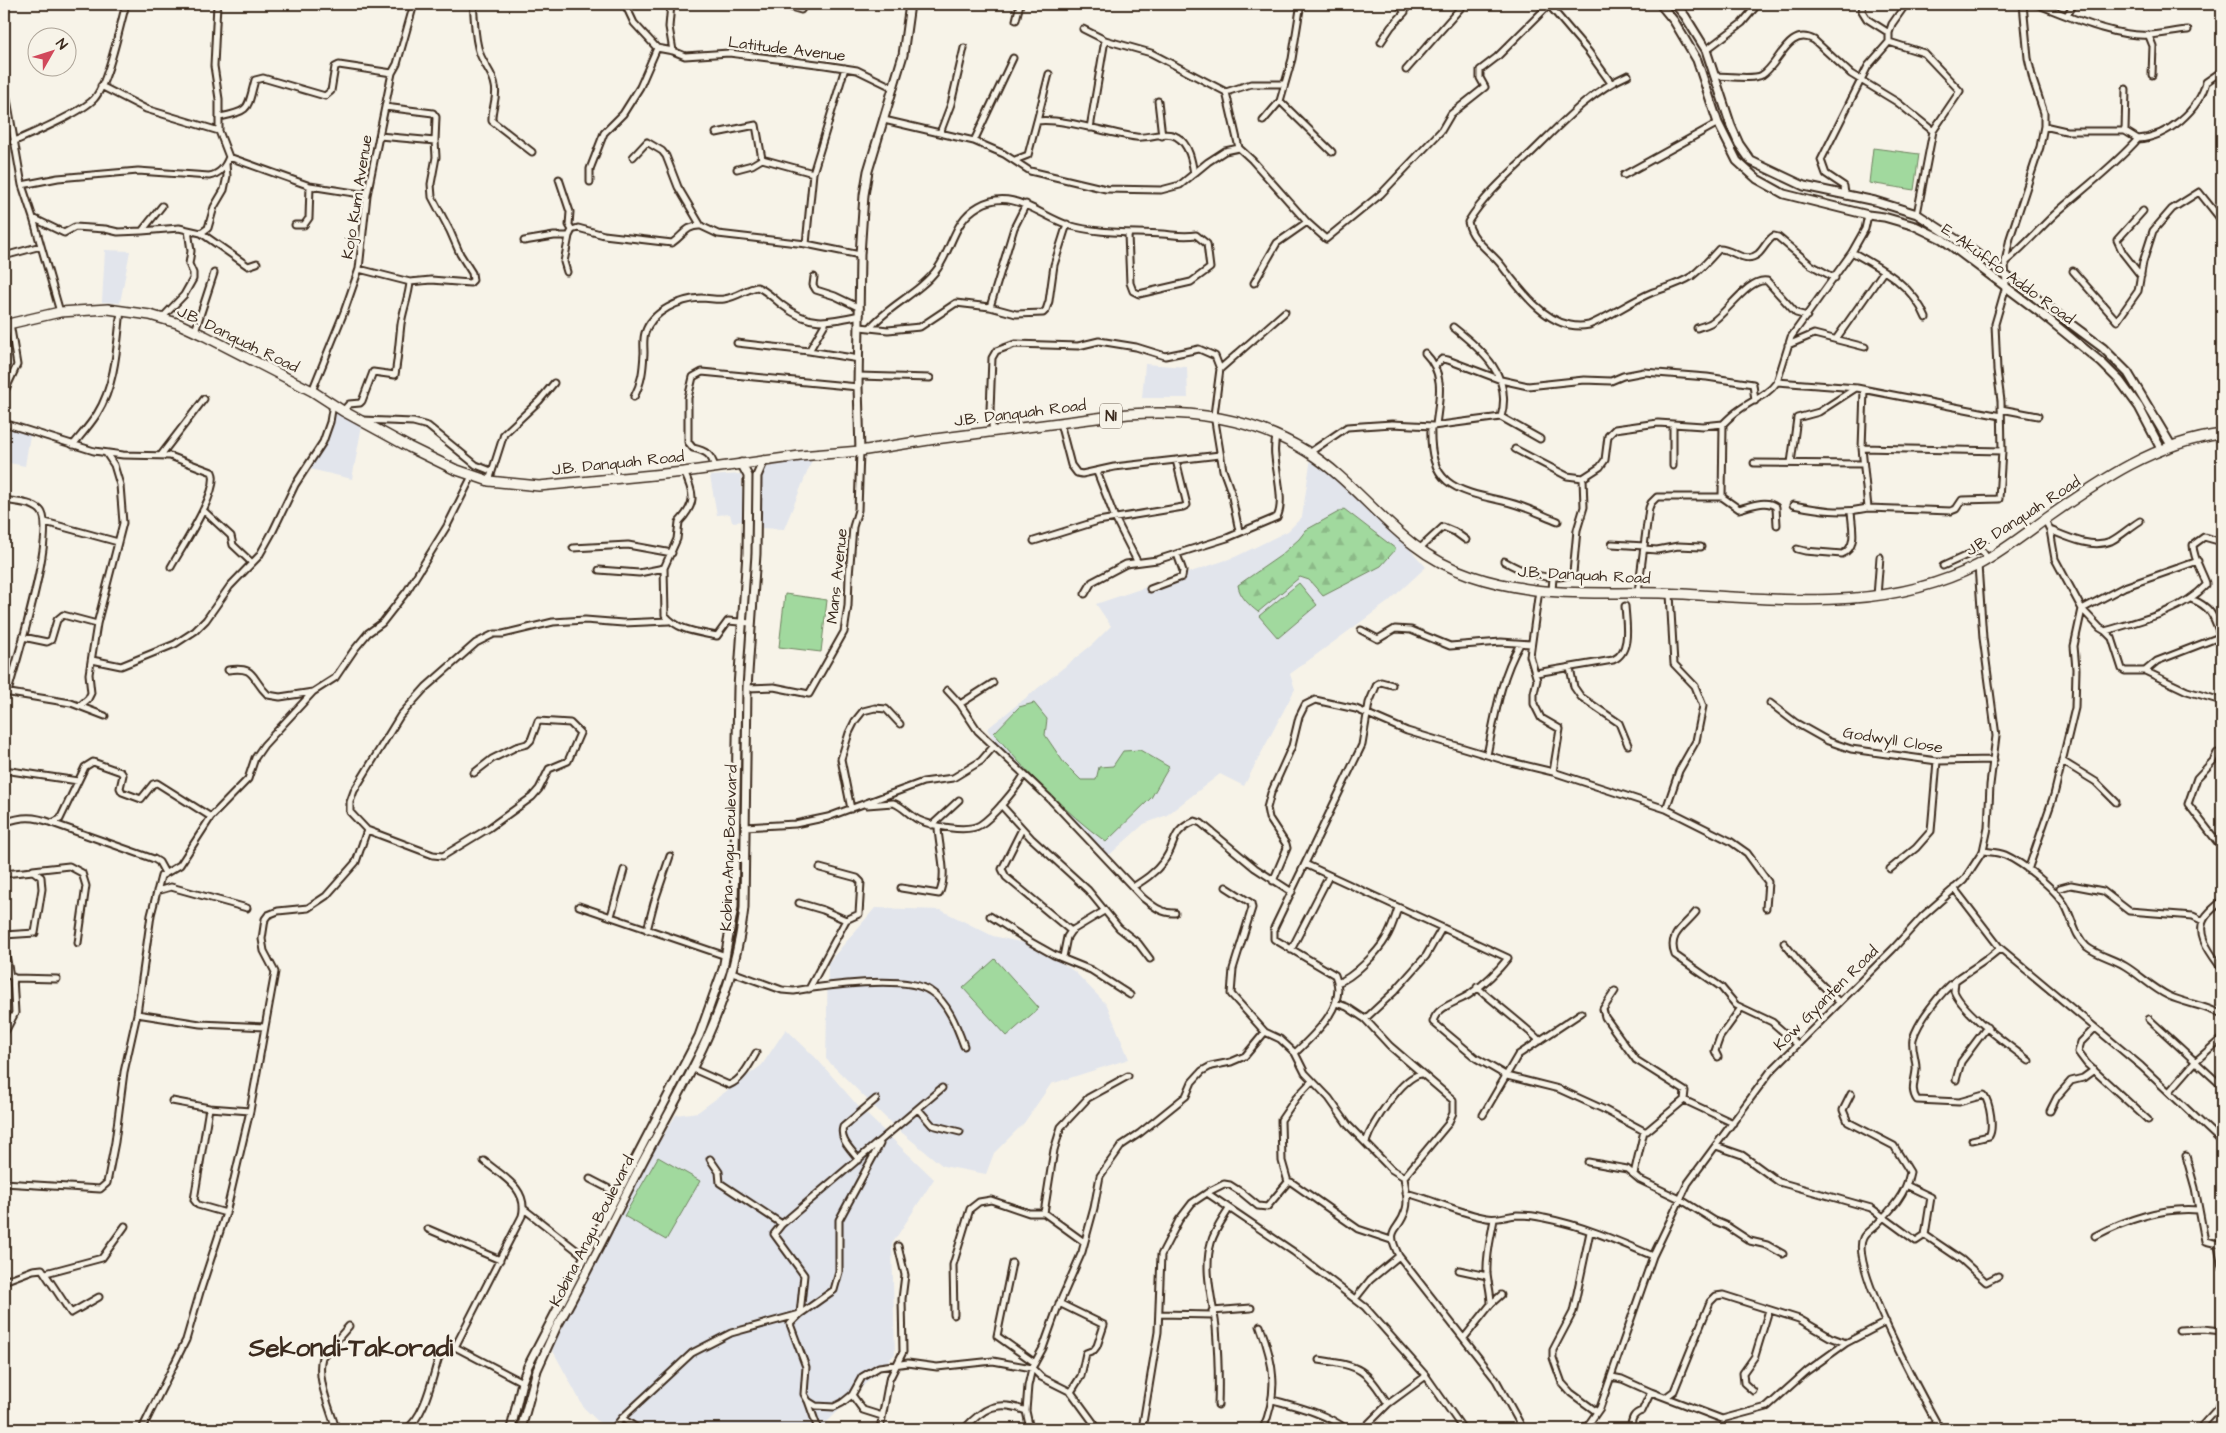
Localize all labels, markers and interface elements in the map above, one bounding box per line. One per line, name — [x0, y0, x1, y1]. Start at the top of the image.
north arrow — [28, 28, 78, 78]
street label: Latitude Avenue — [727, 31, 847, 67]
text: N — [51, 35, 72, 54]
street label: Kojo Kum Avenue — [336, 133, 378, 261]
street label: E. Akuffo Addo Road — [1937, 218, 2079, 330]
street label: J.B. Danquah Road — [173, 300, 303, 378]
street label: J.B. Danquah Road — [953, 394, 1087, 432]
road number: N1 — [1100, 404, 1122, 428]
street label: J.B. Danquah Road — [551, 445, 685, 481]
street label: J.B. Danquah Road — [1961, 471, 2085, 561]
street label: Mans Avenue — [821, 527, 853, 625]
street label: J.B. Danquah Road — [1517, 561, 1651, 589]
street label: Godwyll Close — [1841, 721, 1945, 760]
street label: Kobina Angu Boulevard — [715, 764, 744, 932]
street label: Kow Gyanten Road — [1769, 941, 1884, 1056]
street label: Kobina Angu Boulevard — [544, 1152, 641, 1311]
district label: Sekondi-Takoradi — [248, 1330, 453, 1366]

